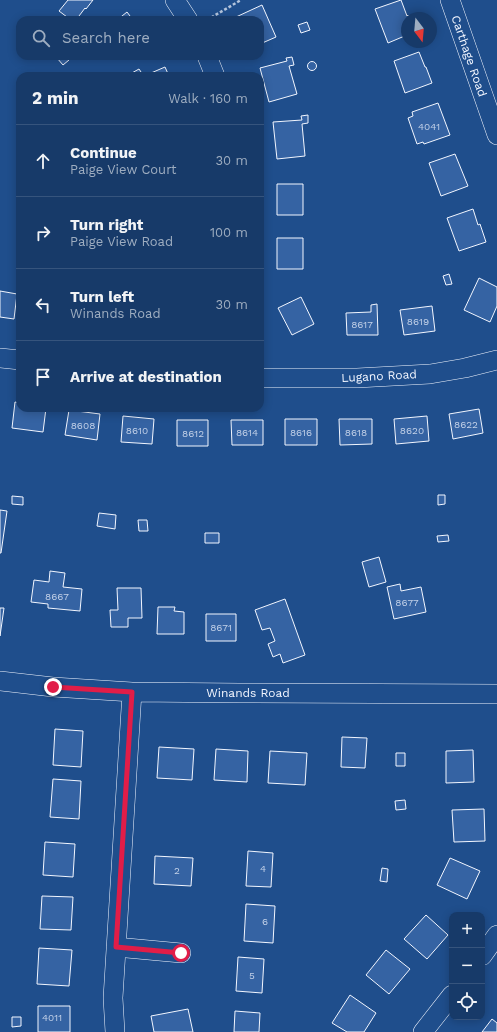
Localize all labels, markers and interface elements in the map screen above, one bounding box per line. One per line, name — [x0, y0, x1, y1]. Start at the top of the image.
north arrow — [401, 12, 437, 48]
street label: Carthage Road — [448, 13, 490, 99]
search box — [16, 16, 264, 60]
icon: search — [30, 27, 52, 49]
text: Search here — [62, 29, 150, 47]
text: 2 min — [32, 88, 78, 108]
text: Walk · 160 m — [168, 91, 248, 106]
house number: 4041 — [418, 121, 440, 132]
text: Continue — [70, 144, 137, 162]
icon: ahead — [32, 150, 54, 172]
text: 30 m — [216, 153, 248, 168]
text: Paige View Court — [70, 162, 177, 177]
text: Turn right — [70, 216, 143, 234]
icon: right — [32, 222, 54, 244]
text: 100 m — [210, 225, 248, 240]
text: Paige View Road — [70, 234, 173, 249]
text: Turn left — [70, 288, 134, 306]
icon: left — [32, 294, 54, 316]
text: 30 m — [216, 297, 248, 312]
text: Winands Road — [70, 306, 161, 321]
house number: 8619 — [407, 316, 429, 327]
house number: 8617 — [351, 319, 373, 330]
icon: arrive — [32, 366, 54, 388]
street label: Lugano Road — [341, 367, 417, 385]
text: Arrive at destination — [70, 368, 222, 386]
house number: 8622 — [454, 419, 478, 430]
house number: 8608 — [71, 420, 95, 431]
house number: 8610 — [126, 425, 148, 436]
house number: 8620 — [400, 425, 424, 436]
house number: 8614 — [236, 427, 258, 438]
house number: 8616 — [290, 427, 312, 438]
house number: 8618 — [345, 427, 367, 438]
house number: 8612 — [182, 428, 204, 439]
house number: 8667 — [45, 591, 69, 602]
house number: 8677 — [395, 597, 419, 608]
house number: 8671 — [210, 622, 232, 633]
route end — [44, 678, 62, 696]
street label: Winands Road — [206, 686, 290, 700]
house number: 4 — [260, 863, 266, 874]
house number: 2 — [174, 865, 180, 876]
map controls — [449, 912, 485, 1020]
button: + — [449, 912, 485, 948]
house number: 6 — [262, 916, 268, 927]
route start — [172, 944, 190, 962]
button: − — [449, 948, 485, 984]
house number: 5 — [249, 970, 255, 981]
button: locate — [449, 984, 485, 1020]
house number: 4011 — [42, 1012, 62, 1023]

